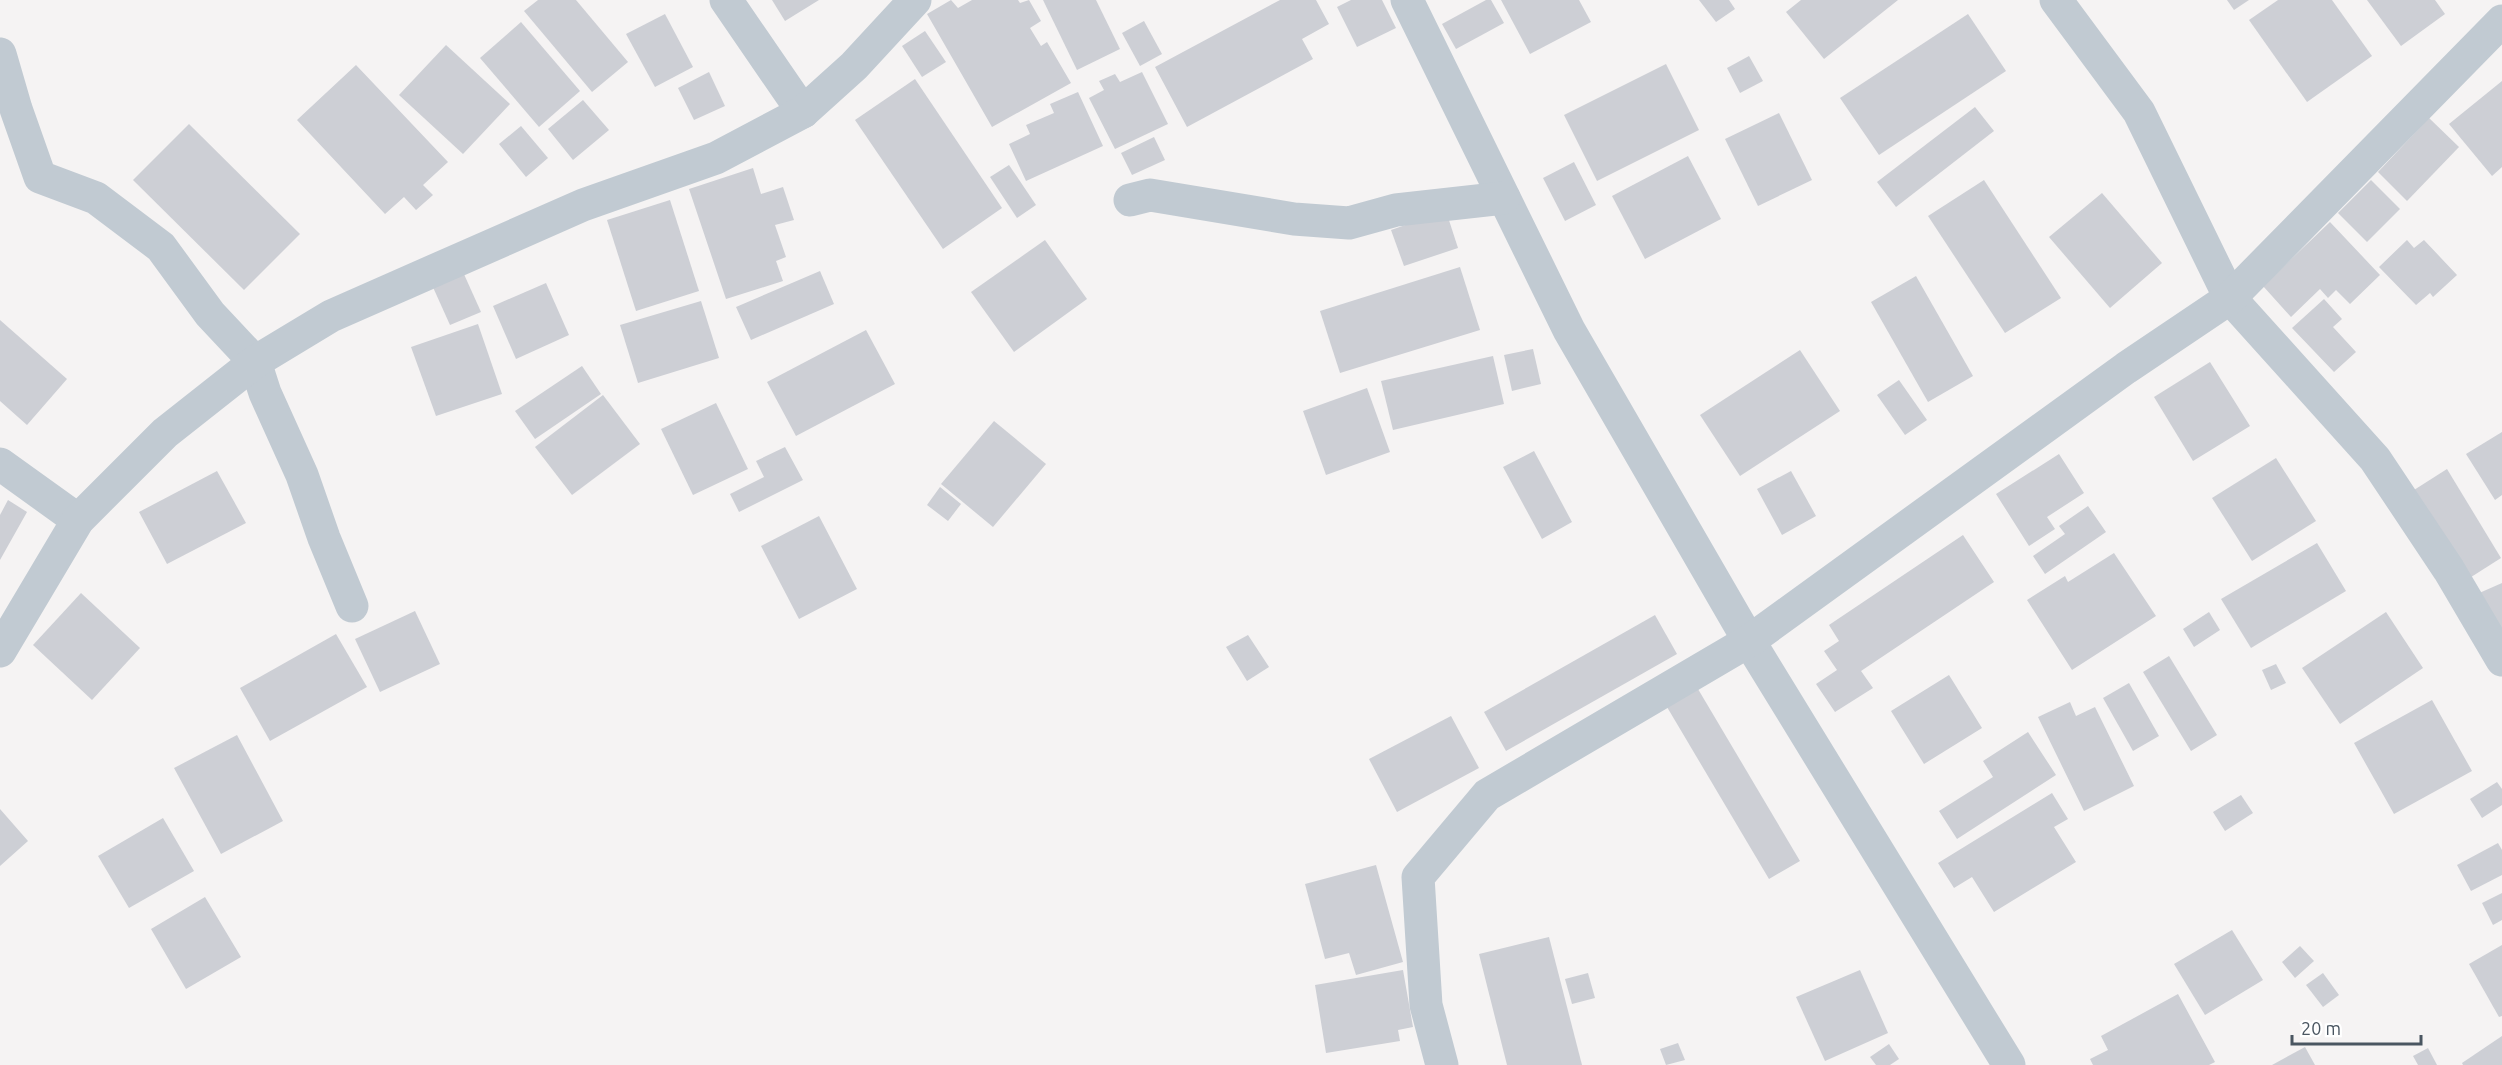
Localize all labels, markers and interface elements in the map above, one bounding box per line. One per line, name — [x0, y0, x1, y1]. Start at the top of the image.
scale bar — [2292, 1008, 2421, 1046]
text: 20 m — [2301, 1018, 2341, 1038]

